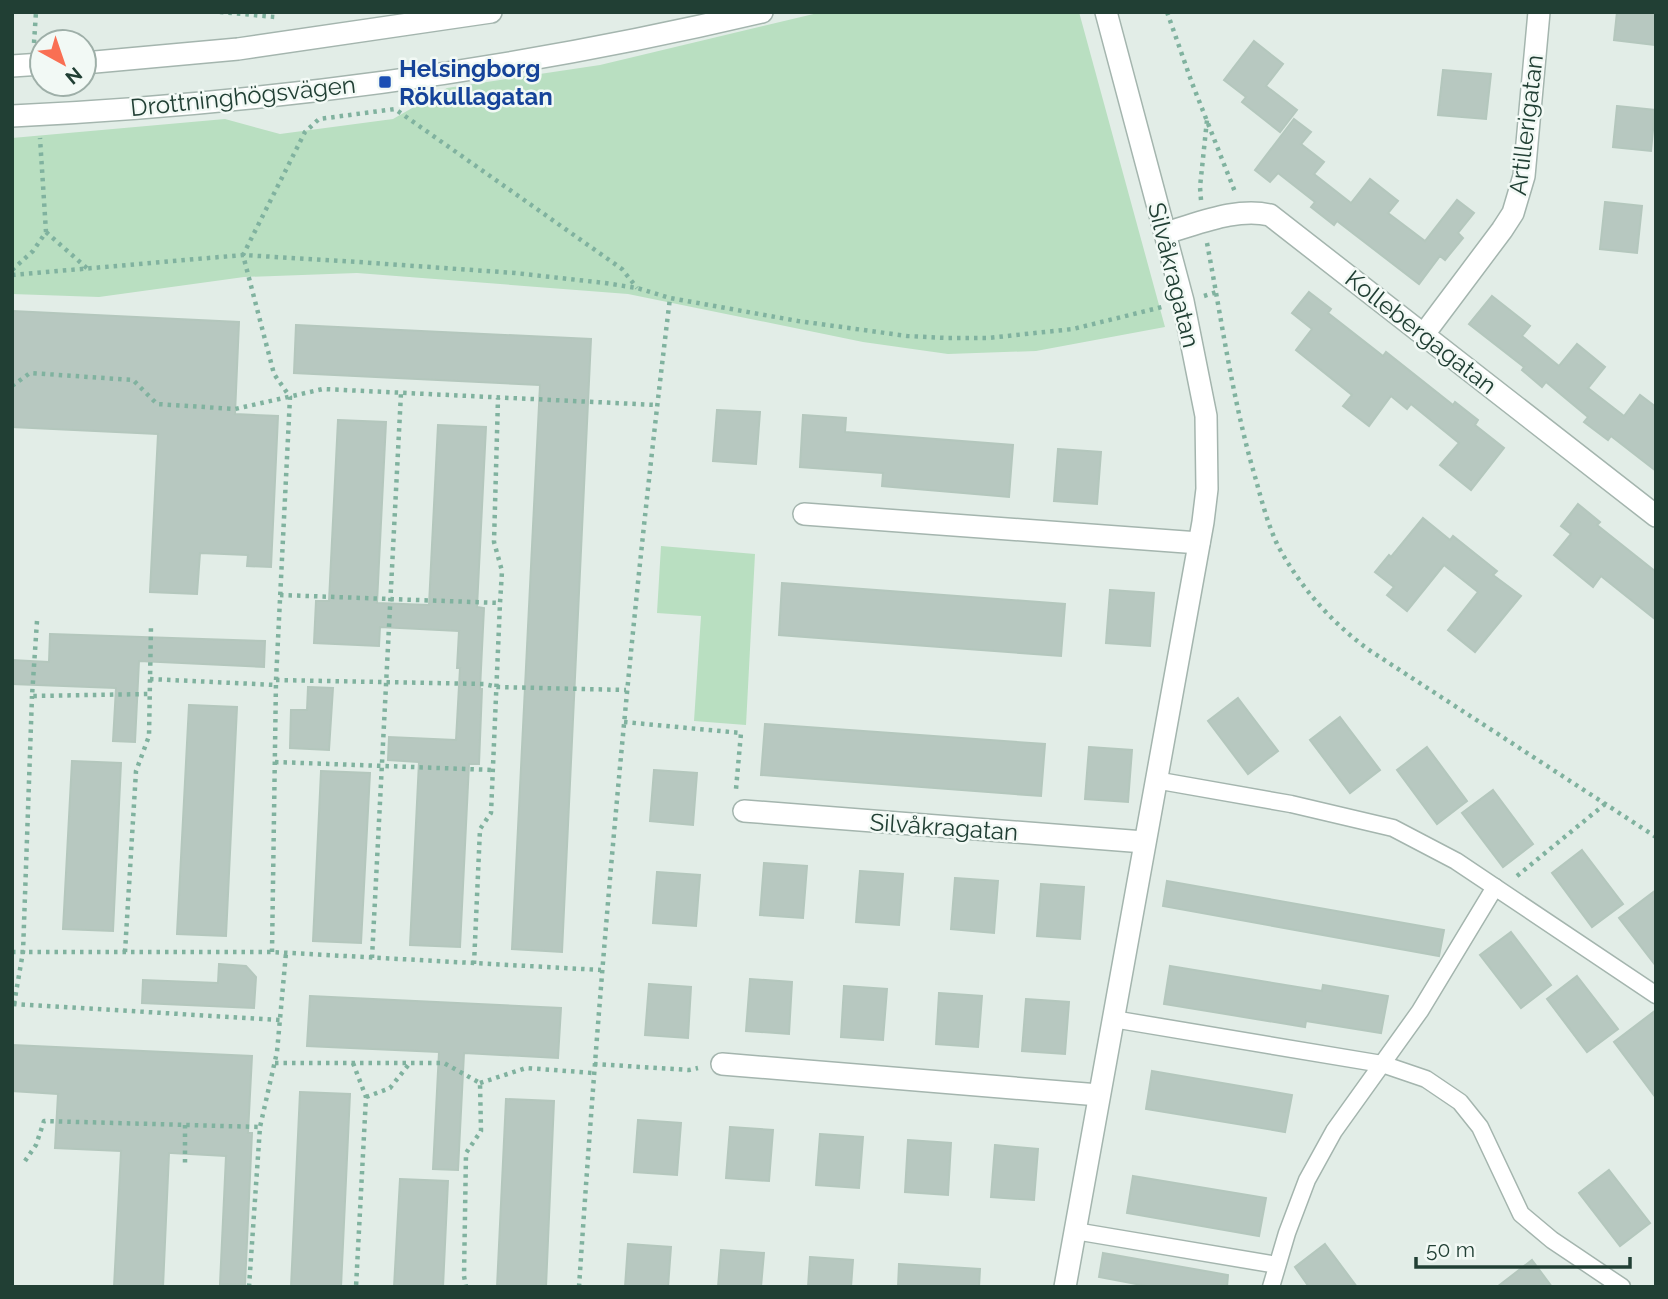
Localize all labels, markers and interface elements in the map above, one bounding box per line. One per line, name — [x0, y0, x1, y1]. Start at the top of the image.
north arrow — [28, 28, 98, 98]
street label: Artillerigatan — [1503, 53, 1549, 197]
place label: Helsingborg Rökullagatan — [399, 54, 553, 111]
text: N — [61, 63, 87, 89]
street label: Drottninghögsvägen — [129, 70, 357, 122]
marker: Helsingborg Rökullagatan — [377, 74, 393, 90]
street label: Silvåkragatan — [1142, 199, 1206, 351]
street label: Kollebergagatan — [1340, 264, 1502, 400]
street label: Silvåkragatan — [869, 807, 1019, 847]
scale bar — [1416, 1226, 1630, 1270]
text: 50 m — [1426, 1237, 1475, 1262]

